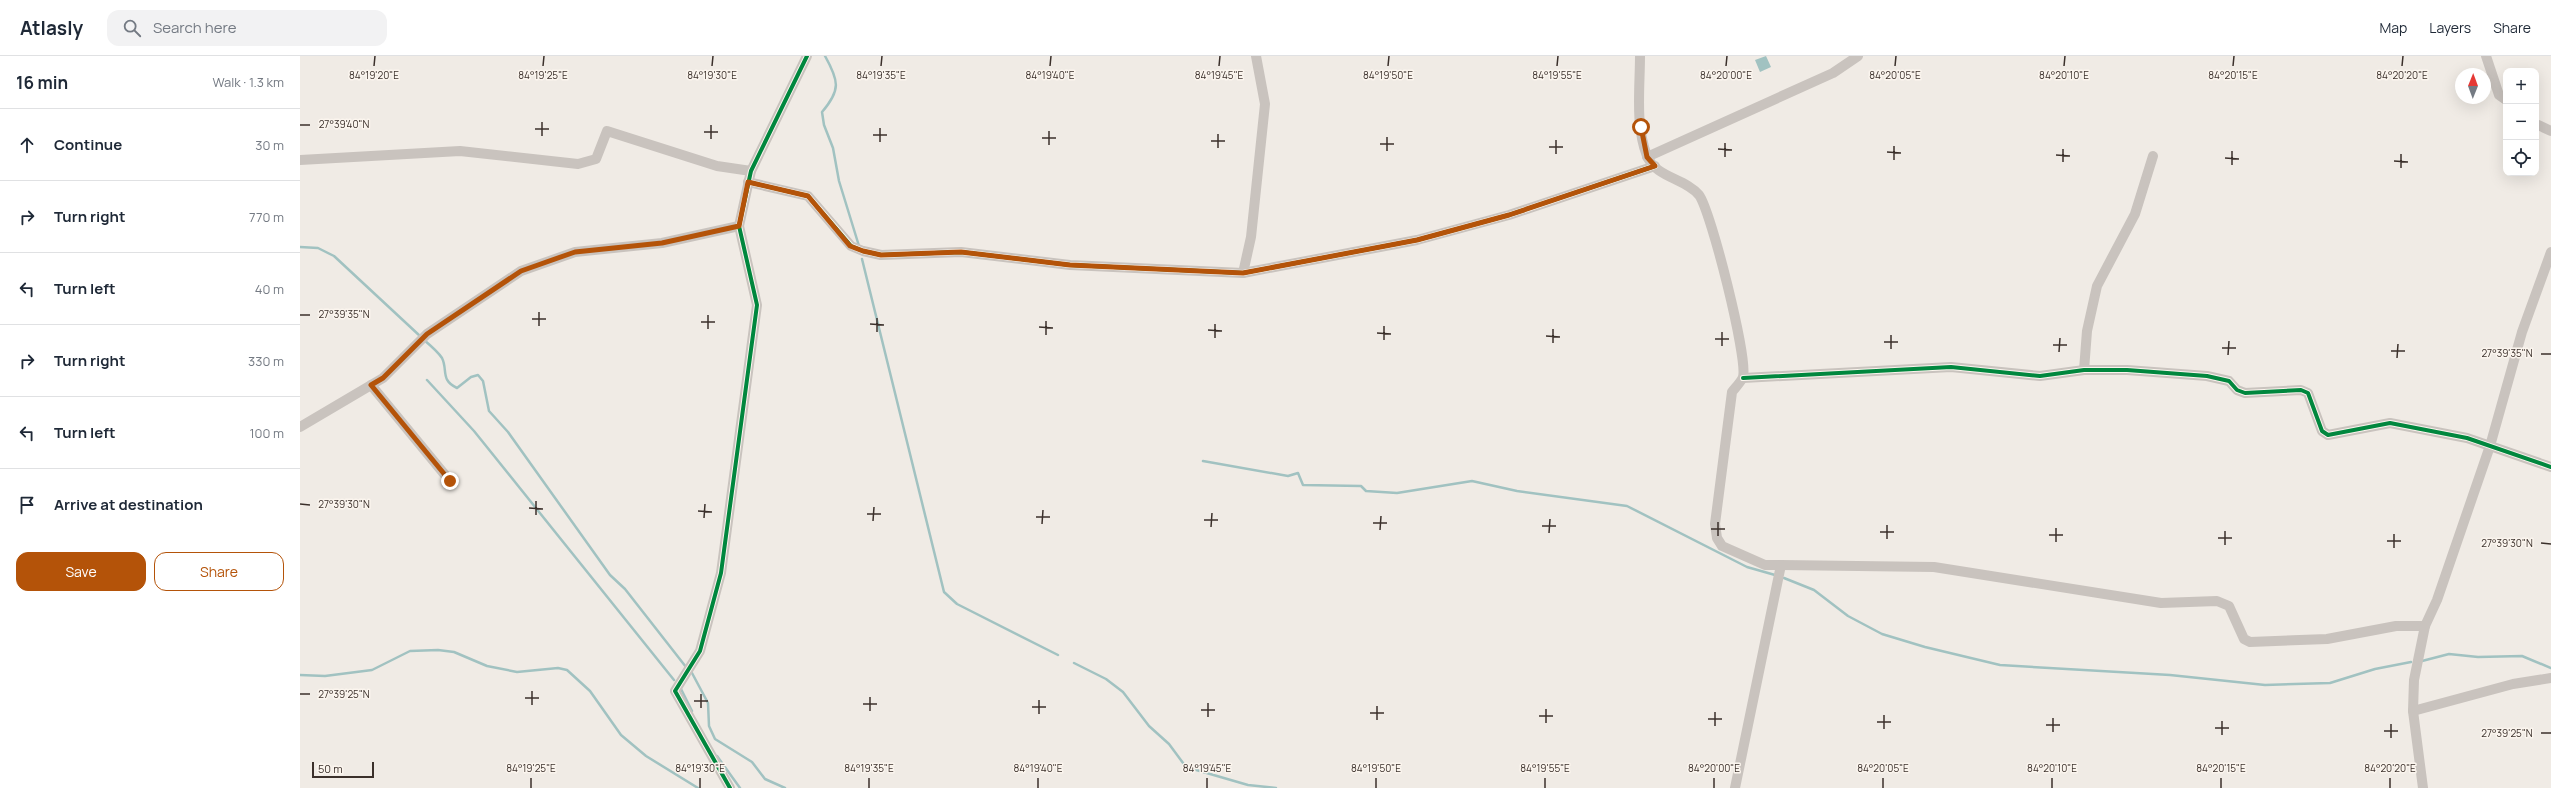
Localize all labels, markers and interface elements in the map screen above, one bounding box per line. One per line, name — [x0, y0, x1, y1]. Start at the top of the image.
search box — [107, 10, 387, 46]
text: Atlasly — [20, 15, 83, 41]
icon: search — [121, 17, 143, 39]
text: Search here — [153, 17, 236, 38]
text: Map — [2379, 18, 2407, 37]
text: Layers — [2429, 18, 2471, 37]
text: Share — [2493, 18, 2531, 37]
text: 84°19'20"E — [349, 68, 399, 82]
text: 84°19'25"E — [518, 68, 568, 82]
text: 84°19'30"E — [687, 68, 737, 82]
text: 84°19'35"E — [856, 68, 906, 82]
text: 84°19'40"E — [1026, 68, 1075, 82]
text: 84°19'45"E — [1195, 68, 1244, 82]
text: 84°19'50"E — [1363, 68, 1413, 82]
text: 84°19'55"E — [1532, 68, 1582, 82]
text: 84°20'00"E — [1700, 68, 1752, 82]
text: 84°20'05"E — [1869, 68, 1921, 82]
text: 84°20'10"E — [2039, 68, 2089, 82]
text: 84°20'15"E — [2208, 68, 2258, 82]
text: 84°20'20"E — [2376, 68, 2428, 82]
north arrow — [2455, 68, 2491, 104]
map controls — [2503, 68, 2539, 176]
button: + — [2503, 68, 2539, 104]
text: 16 min — [16, 71, 68, 94]
text: Walk · 1.3 km — [212, 73, 284, 91]
button: − — [2503, 104, 2539, 140]
text: 27°39'40"N — [319, 117, 369, 131]
route start — [1632, 118, 1650, 136]
icon: ahead — [16, 134, 38, 156]
text: Continue — [54, 134, 122, 155]
text: 30 m — [255, 136, 284, 154]
button: locate — [2503, 140, 2539, 176]
icon: right — [16, 206, 38, 228]
text: Turn right — [54, 206, 125, 227]
text: 770 m — [249, 208, 284, 226]
icon: left — [16, 278, 38, 300]
text: Turn left — [54, 278, 116, 299]
text: 40 m — [255, 280, 284, 298]
text: 27°39'35"N — [318, 307, 370, 321]
text: 27°39'35"N — [2481, 346, 2533, 360]
icon: right — [16, 350, 38, 372]
text: Turn right — [54, 350, 125, 371]
text: 330 m — [248, 352, 284, 370]
icon: left — [16, 422, 38, 444]
text: Turn left — [54, 422, 116, 443]
text: 100 m — [249, 424, 284, 442]
route end — [441, 472, 459, 490]
icon: arrive — [16, 494, 38, 516]
text: Arrive at destination — [54, 494, 203, 515]
text: 27°39'30"N — [318, 497, 370, 511]
text: 27°39'30"N — [2481, 536, 2533, 550]
button: Save — [16, 552, 146, 591]
button: Share — [154, 552, 284, 591]
text: 27°39'25"N — [318, 687, 370, 701]
text: 27°39'25"N — [2481, 726, 2533, 740]
scale bar — [312, 760, 374, 779]
text: 50 m — [318, 761, 343, 776]
text: 84°19'25"E — [506, 761, 556, 775]
text: 84°19'30"E — [675, 761, 725, 775]
text: 84°19'35"E — [844, 761, 894, 775]
text: 84°19'40"E — [1014, 761, 1063, 775]
text: 84°19'45"E — [1183, 761, 1232, 775]
text: 84°19'50"E — [1351, 761, 1401, 775]
text: 84°19'55"E — [1520, 761, 1570, 775]
text: 84°20'00"E — [1688, 761, 1740, 775]
text: 84°20'05"E — [1857, 761, 1909, 775]
text: 84°20'10"E — [2027, 761, 2077, 775]
text: 84°20'15"E — [2196, 761, 2246, 775]
text: 84°20'20"E — [2364, 761, 2416, 775]

